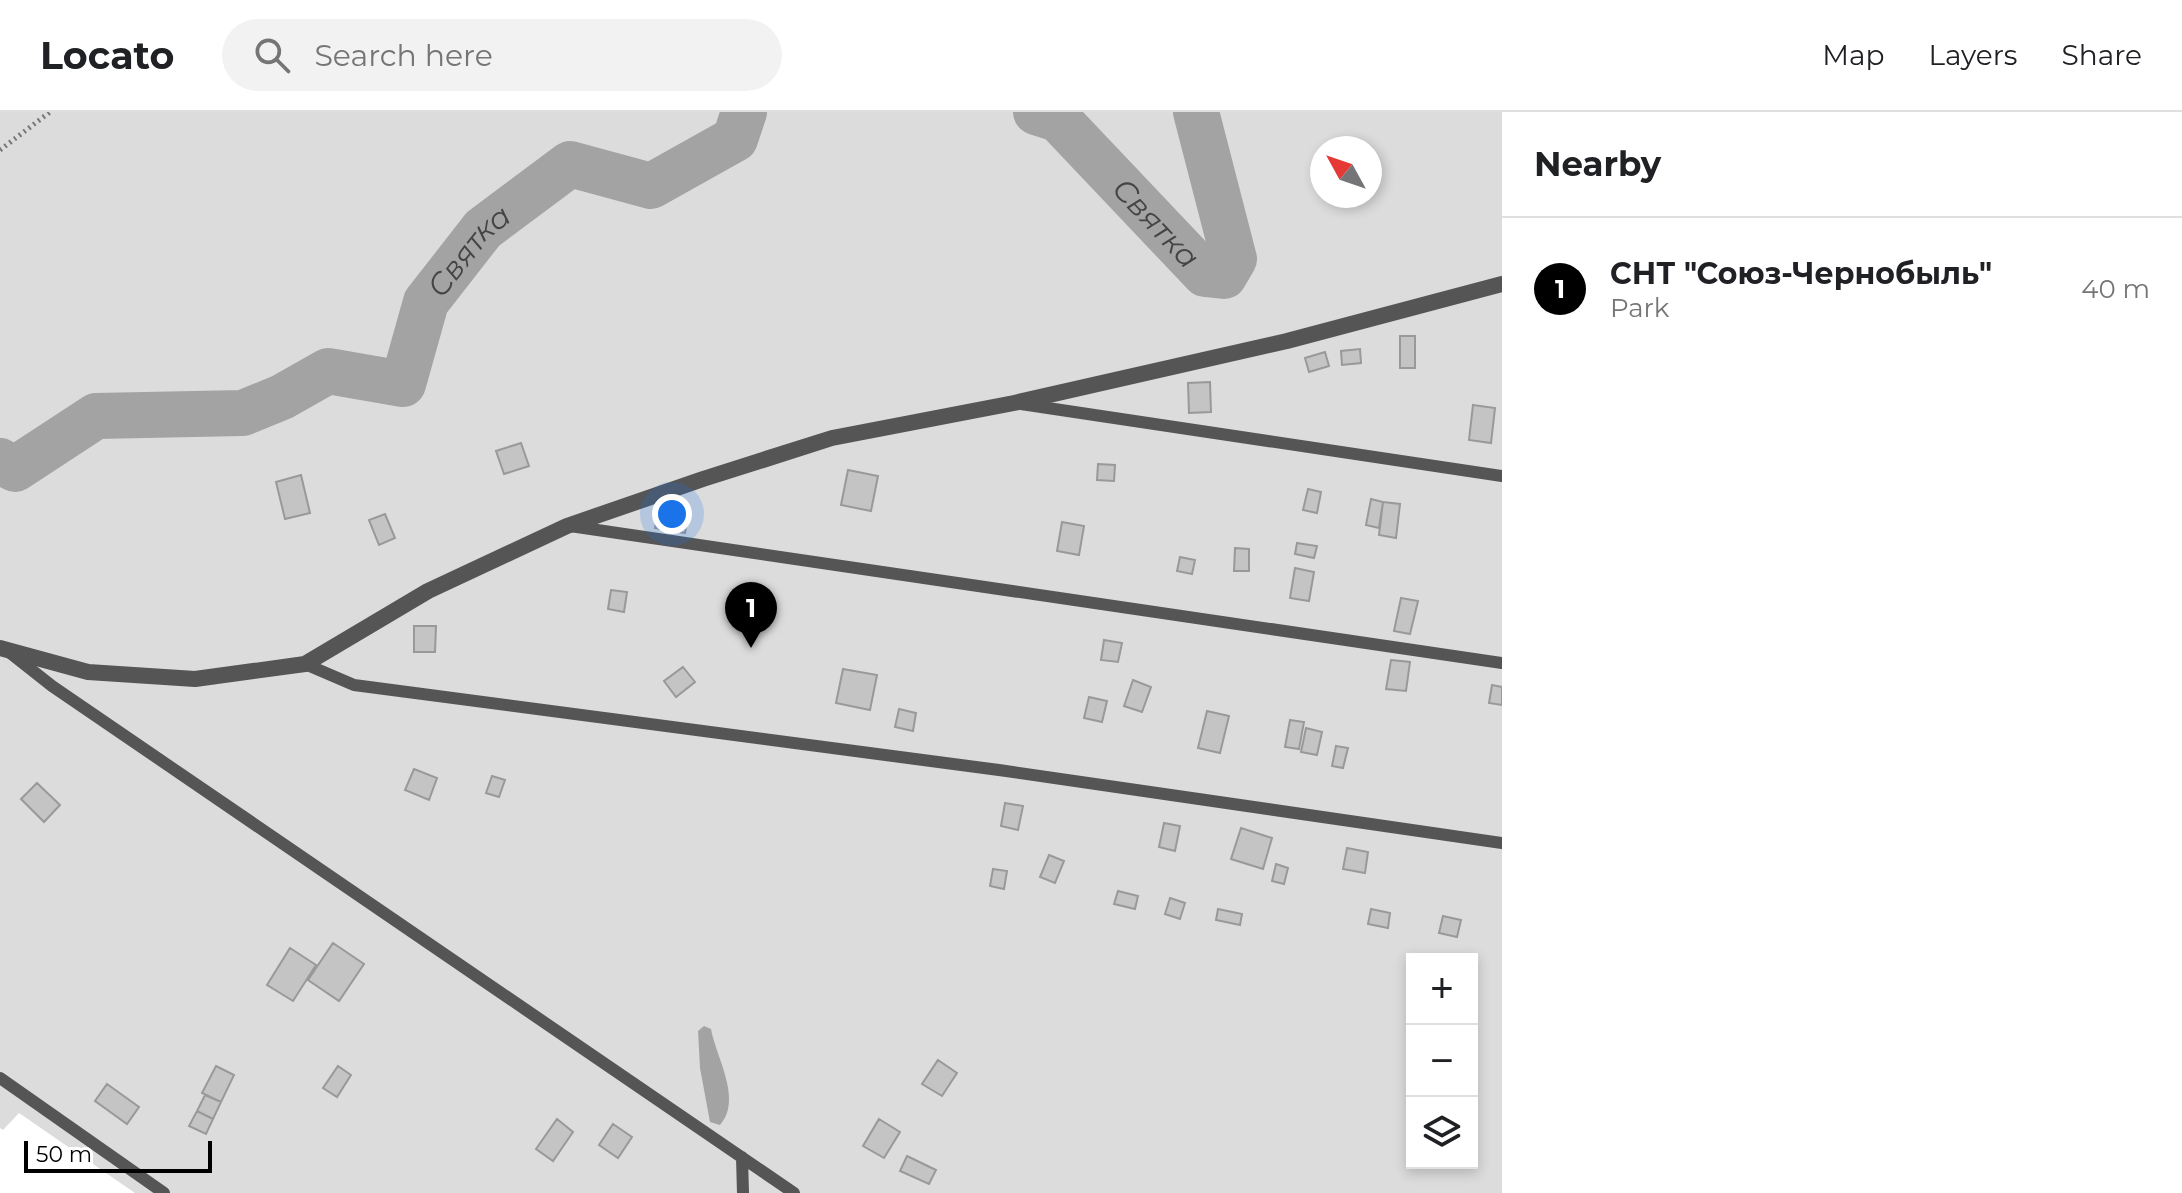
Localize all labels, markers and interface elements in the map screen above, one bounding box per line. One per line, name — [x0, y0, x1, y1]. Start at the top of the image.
search box — [222, 19, 782, 91]
text: Locato — [40, 32, 174, 79]
icon: search — [250, 33, 294, 77]
text: Search here — [314, 37, 493, 74]
text: Map — [1822, 38, 1885, 72]
text: Layers — [1929, 38, 2018, 72]
text: Share — [2062, 38, 2142, 72]
north arrow — [1310, 136, 1382, 208]
text: Nearby — [1534, 143, 1661, 185]
water label: Святка — [1105, 170, 1208, 275]
water label: Святка — [419, 197, 518, 304]
text: СНТ "Союз-Чернобыль" — [1610, 255, 1992, 292]
text: 1 — [1555, 273, 1565, 305]
text: 40 m — [2081, 273, 2150, 305]
text: Park — [1610, 292, 1669, 324]
your location — [652, 494, 692, 534]
pin: 1 — [725, 582, 777, 648]
map controls — [1406, 953, 1478, 1169]
button: + — [1406, 953, 1478, 1025]
button: − — [1406, 1025, 1478, 1097]
button: layers — [1406, 1097, 1478, 1169]
scale bar — [24, 1137, 212, 1173]
text: 50 m — [36, 1141, 92, 1168]

